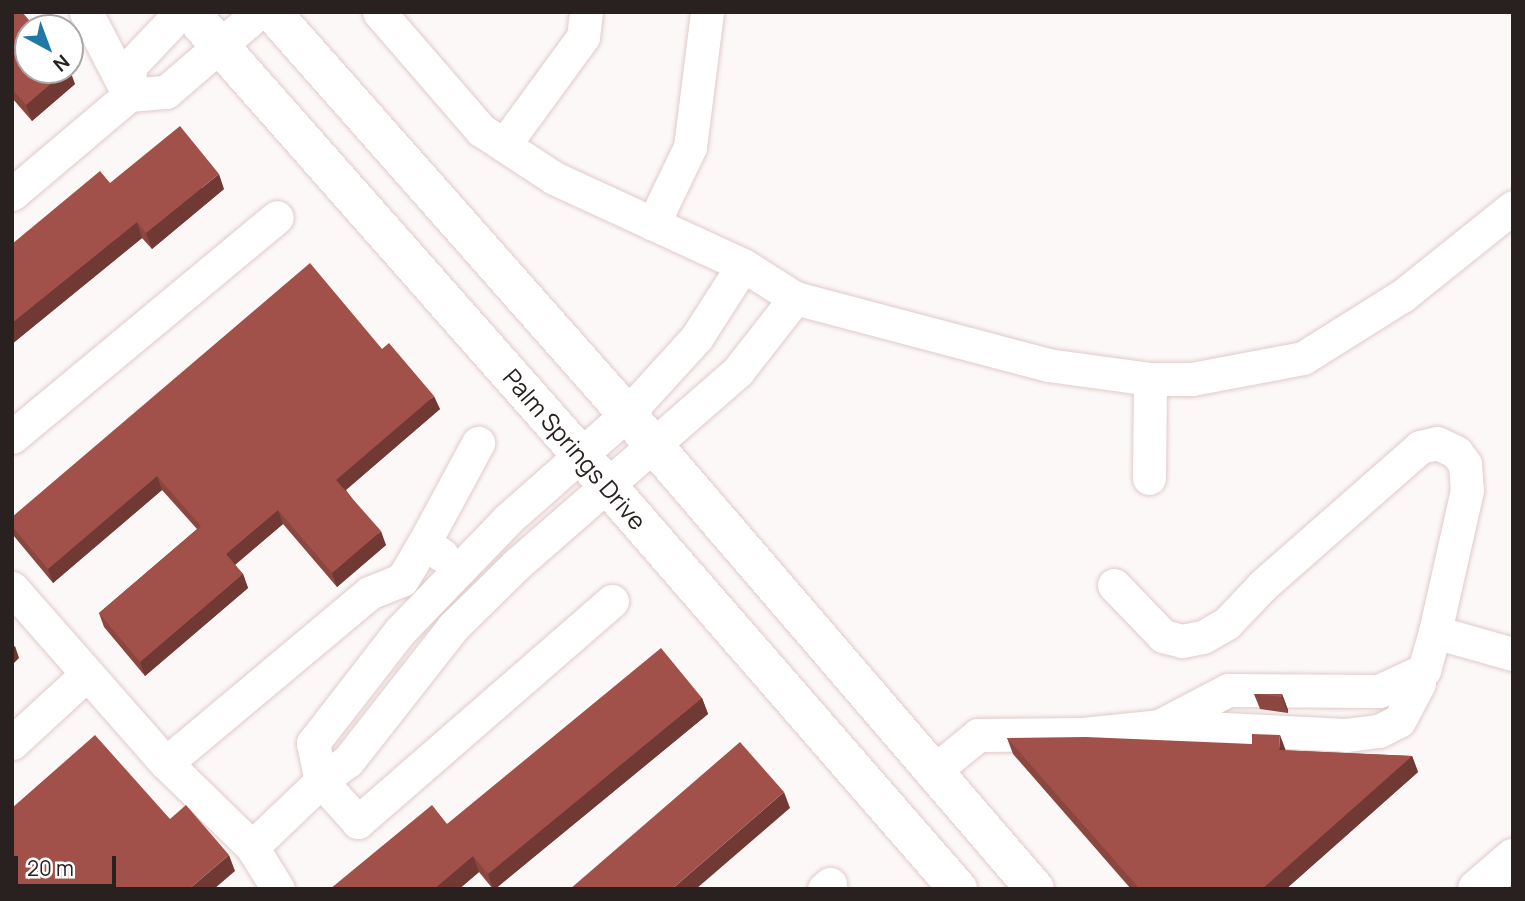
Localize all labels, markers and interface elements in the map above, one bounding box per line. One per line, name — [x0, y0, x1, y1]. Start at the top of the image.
north arrow — [14, 14, 84, 84]
text: N — [48, 49, 75, 78]
street label: Palm Springs Drive — [497, 363, 653, 535]
scale bar — [18, 842, 119, 886]
text: 20 m — [27, 854, 74, 882]

